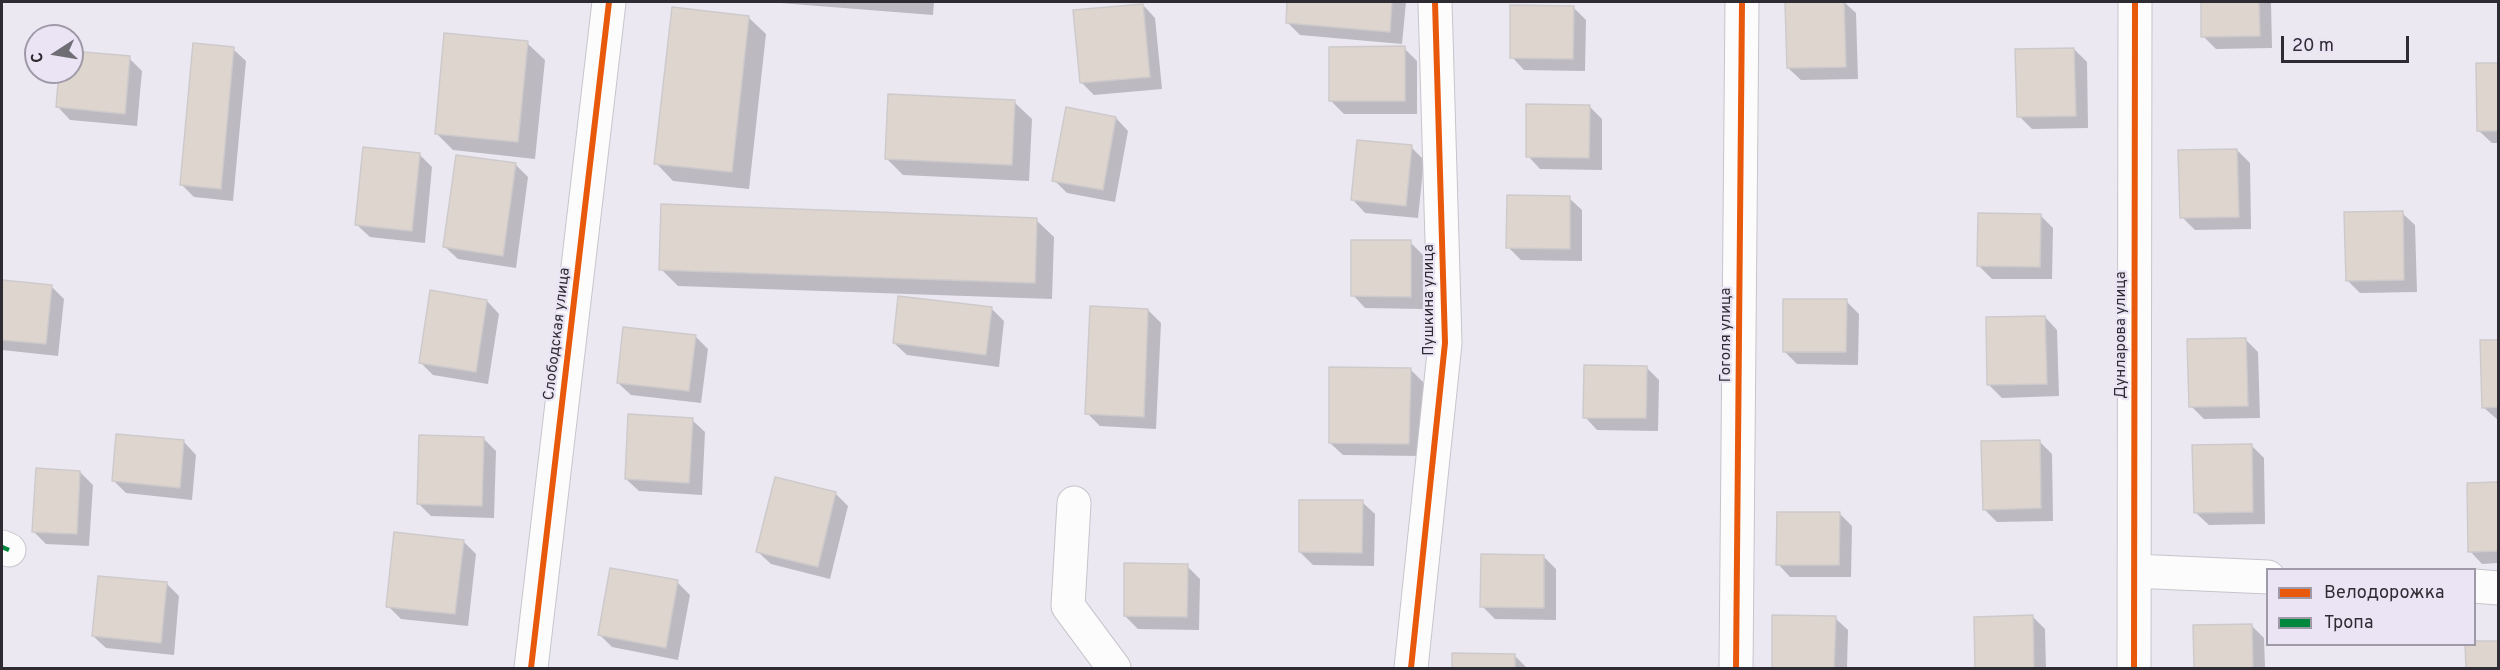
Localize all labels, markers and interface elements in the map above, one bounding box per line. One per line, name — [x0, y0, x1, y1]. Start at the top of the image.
north arrow — [24, 24, 84, 84]
scale bar — [2284, 24, 2412, 62]
text: 20 m — [2292, 35, 2334, 58]
text: С — [28, 50, 49, 64]
street label: Пушкина улица — [1421, 244, 1439, 356]
street label: Слободская улица — [541, 267, 575, 401]
street label: Дунларова улица — [2113, 271, 2131, 399]
street label: Гоголя улица — [1718, 288, 1736, 382]
legend — [2266, 568, 2476, 646]
text: Велодорожка — [2324, 582, 2444, 605]
text: Тропа — [2324, 612, 2373, 635]

